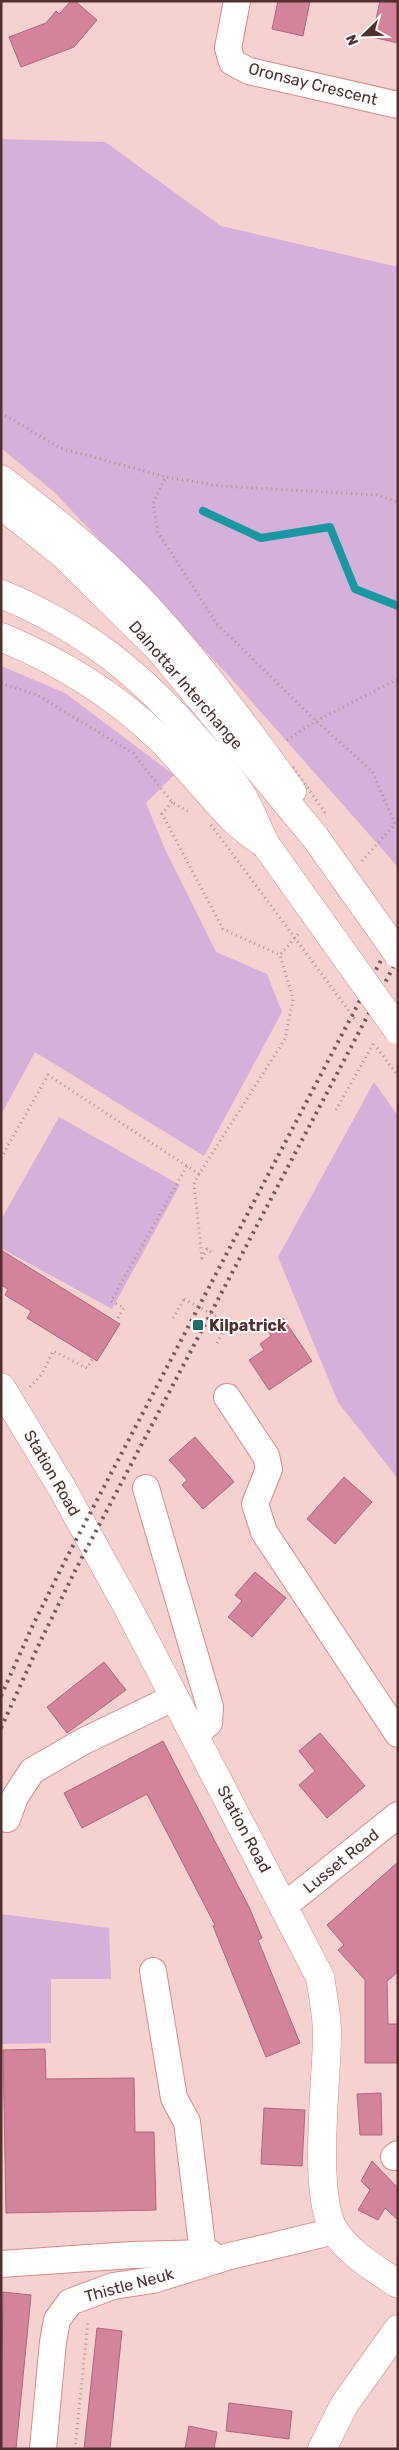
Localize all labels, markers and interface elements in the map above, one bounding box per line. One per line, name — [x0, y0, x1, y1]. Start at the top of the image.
north arrow — [339, 10, 389, 60]
text: N — [343, 32, 362, 48]
street label: Oronsay Crescent — [247, 59, 379, 109]
street label: Dalnottar Interchange — [125, 617, 247, 753]
place label: Kilpatrick — [209, 1316, 287, 1335]
marker: Kilpatrick — [191, 1318, 205, 1332]
street label: Station Road — [20, 1427, 84, 1519]
street label: Station Road — [213, 1782, 275, 1876]
street label: Lusset Road — [299, 1825, 383, 1897]
street label: Thistle Neuk — [82, 2264, 176, 2306]

